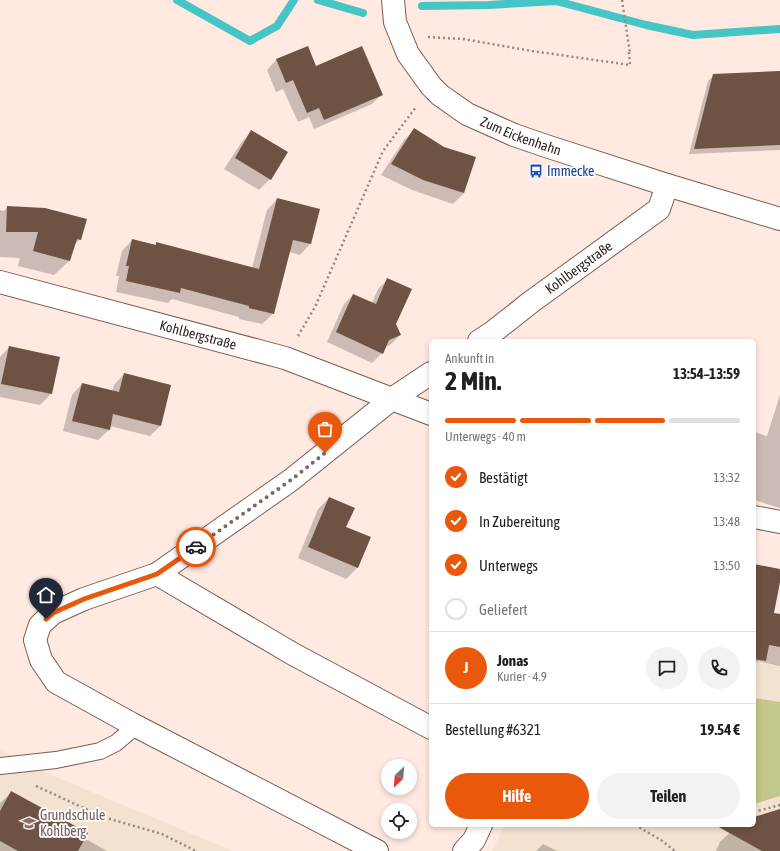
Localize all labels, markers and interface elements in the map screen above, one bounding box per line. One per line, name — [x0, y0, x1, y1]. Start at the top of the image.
street label: Zum Eickenhahn — [478, 113, 563, 158]
bus stop icon: Immecke — [528, 163, 544, 179]
place label: Immecke — [547, 163, 594, 179]
street label: Kohlbergstraße — [542, 238, 615, 297]
street label: Kohlbergstraße — [158, 317, 238, 353]
text: Ankunft in — [445, 351, 494, 366]
text: 13:54–13:59 — [673, 365, 740, 382]
text: 2 Min. — [445, 366, 501, 396]
pin — [308, 412, 342, 453]
icon: bag — [314, 418, 336, 440]
text: Unterwegs · 40 m — [445, 429, 526, 444]
icon: check — [445, 466, 467, 488]
text: Bestätigt — [479, 469, 528, 486]
text: 13:32 — [713, 470, 740, 485]
icon: check — [445, 510, 467, 532]
text: In Zubereitung — [479, 513, 560, 530]
text: 13:48 — [713, 514, 740, 529]
courier — [176, 527, 216, 567]
icon: car — [185, 536, 207, 558]
icon: check — [445, 554, 467, 576]
text: Unterwegs — [479, 557, 538, 574]
text: 13:50 — [713, 558, 740, 573]
pin — [29, 578, 63, 619]
icon: home — [35, 584, 57, 606]
text: Geliefert — [479, 601, 528, 618]
button: chat — [646, 647, 688, 689]
button: phone — [698, 647, 740, 689]
text: Jonas — [497, 652, 528, 669]
text: J — [464, 659, 468, 676]
text: Kurier · 4.9 — [497, 669, 547, 684]
text: Bestellung #6321 — [445, 721, 541, 738]
text: 19.54 € — [700, 721, 740, 738]
north arrow — [381, 759, 417, 795]
map controls — [381, 759, 417, 839]
button: Hilfe — [445, 773, 589, 819]
button: Teilen — [597, 773, 740, 819]
button: locate — [381, 803, 417, 839]
place label: Grundschule Kohlberg — [40, 807, 105, 839]
school or university icon: Grundschule Kohlberg — [21, 815, 37, 831]

